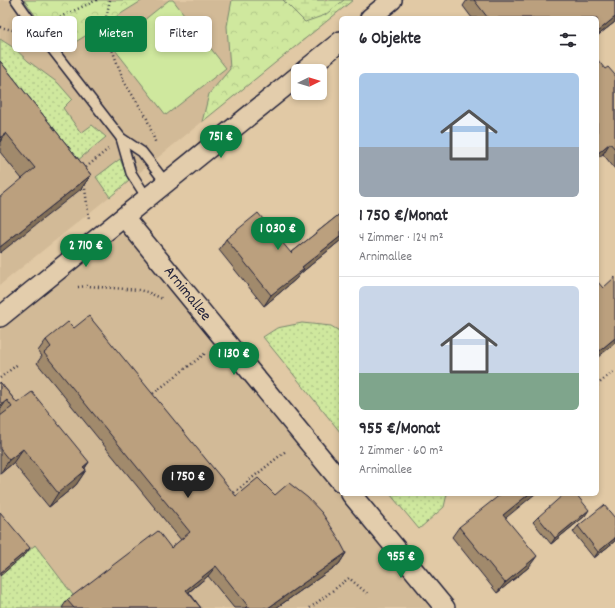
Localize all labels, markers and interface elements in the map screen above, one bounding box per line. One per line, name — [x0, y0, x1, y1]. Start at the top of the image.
chip: Kaufen — [12, 16, 77, 52]
chip: Mieten — [85, 16, 147, 52]
chip: Filter — [155, 16, 212, 52]
text: 6 Objekte — [359, 28, 421, 52]
icon: filters — [557, 29, 579, 51]
north arrow — [291, 64, 327, 100]
map controls — [291, 64, 327, 100]
icon: home — [433, 99, 505, 171]
pin: 751 € — [193, 125, 249, 159]
text: 751 € — [209, 128, 233, 147]
text: 1 750 €/Monat — [359, 205, 448, 229]
pin: 1 030 € — [241, 217, 315, 251]
text: 1 030 € — [260, 220, 296, 239]
text: 4 Zimmer · 124 m² — [359, 229, 443, 248]
pin: 2 710 € — [49, 234, 123, 268]
text: 2 710 € — [69, 237, 103, 256]
text: Arnimallee — [359, 248, 412, 267]
street label: Arnimallee — [158, 261, 216, 327]
icon: home — [433, 312, 505, 384]
pin: 1 130 € — [197, 342, 271, 376]
text: 1 130 € — [218, 345, 250, 364]
text: 955 €/Monat — [359, 418, 440, 442]
text: 2 Zimmer · 60 m² — [359, 442, 443, 461]
text: Arnimallee — [359, 461, 412, 480]
pin: 1 750 € — [151, 465, 225, 499]
text: 1 750 € — [171, 468, 205, 487]
pin: 955 € — [373, 545, 429, 579]
text: 955 € — [387, 548, 415, 567]

